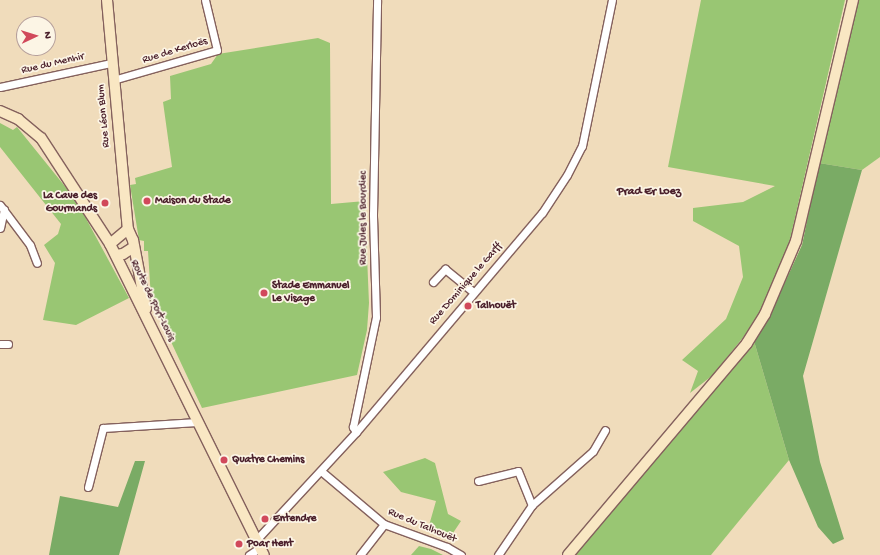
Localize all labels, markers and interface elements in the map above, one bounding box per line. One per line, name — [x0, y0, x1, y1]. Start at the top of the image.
north arrow — [16, 16, 56, 56]
text: N — [41, 31, 53, 39]
street label: Rue de Kerloës — [141, 35, 209, 67]
street label: Rue du Menhir — [20, 50, 86, 78]
street label: Rue Léon Blum — [95, 84, 113, 148]
street label: Rue Jules le Bourdiec — [357, 171, 371, 265]
district label: Prad Er Loez — [617, 186, 681, 200]
place label: La Cave des Gourmands — [43, 190, 97, 216]
place label: Maison du Stade — [155, 194, 231, 208]
marker: Maison du Stade — [142, 196, 152, 206]
marker: La Cave des Gourmands — [100, 198, 110, 208]
street label: Rue Dominique le Garff — [427, 240, 505, 328]
street label: Route de Port-Louis — [127, 258, 177, 344]
place label: Stade Emmanuel Le Visage — [272, 280, 349, 306]
marker: Stade Emmanuel Le Visage — [259, 288, 269, 298]
place label: Talhouët — [476, 299, 516, 313]
marker: Talhouët — [463, 301, 473, 311]
place label: Quatre Chemins — [232, 453, 304, 467]
marker: Quatre Chemins — [219, 455, 229, 465]
street label: Rue du Talhouët — [386, 506, 458, 546]
place label: Entendre — [273, 512, 316, 526]
marker: Entendre — [260, 514, 270, 524]
place label: Poar Hent — [247, 537, 293, 551]
marker: Poar Hent — [234, 539, 244, 549]

